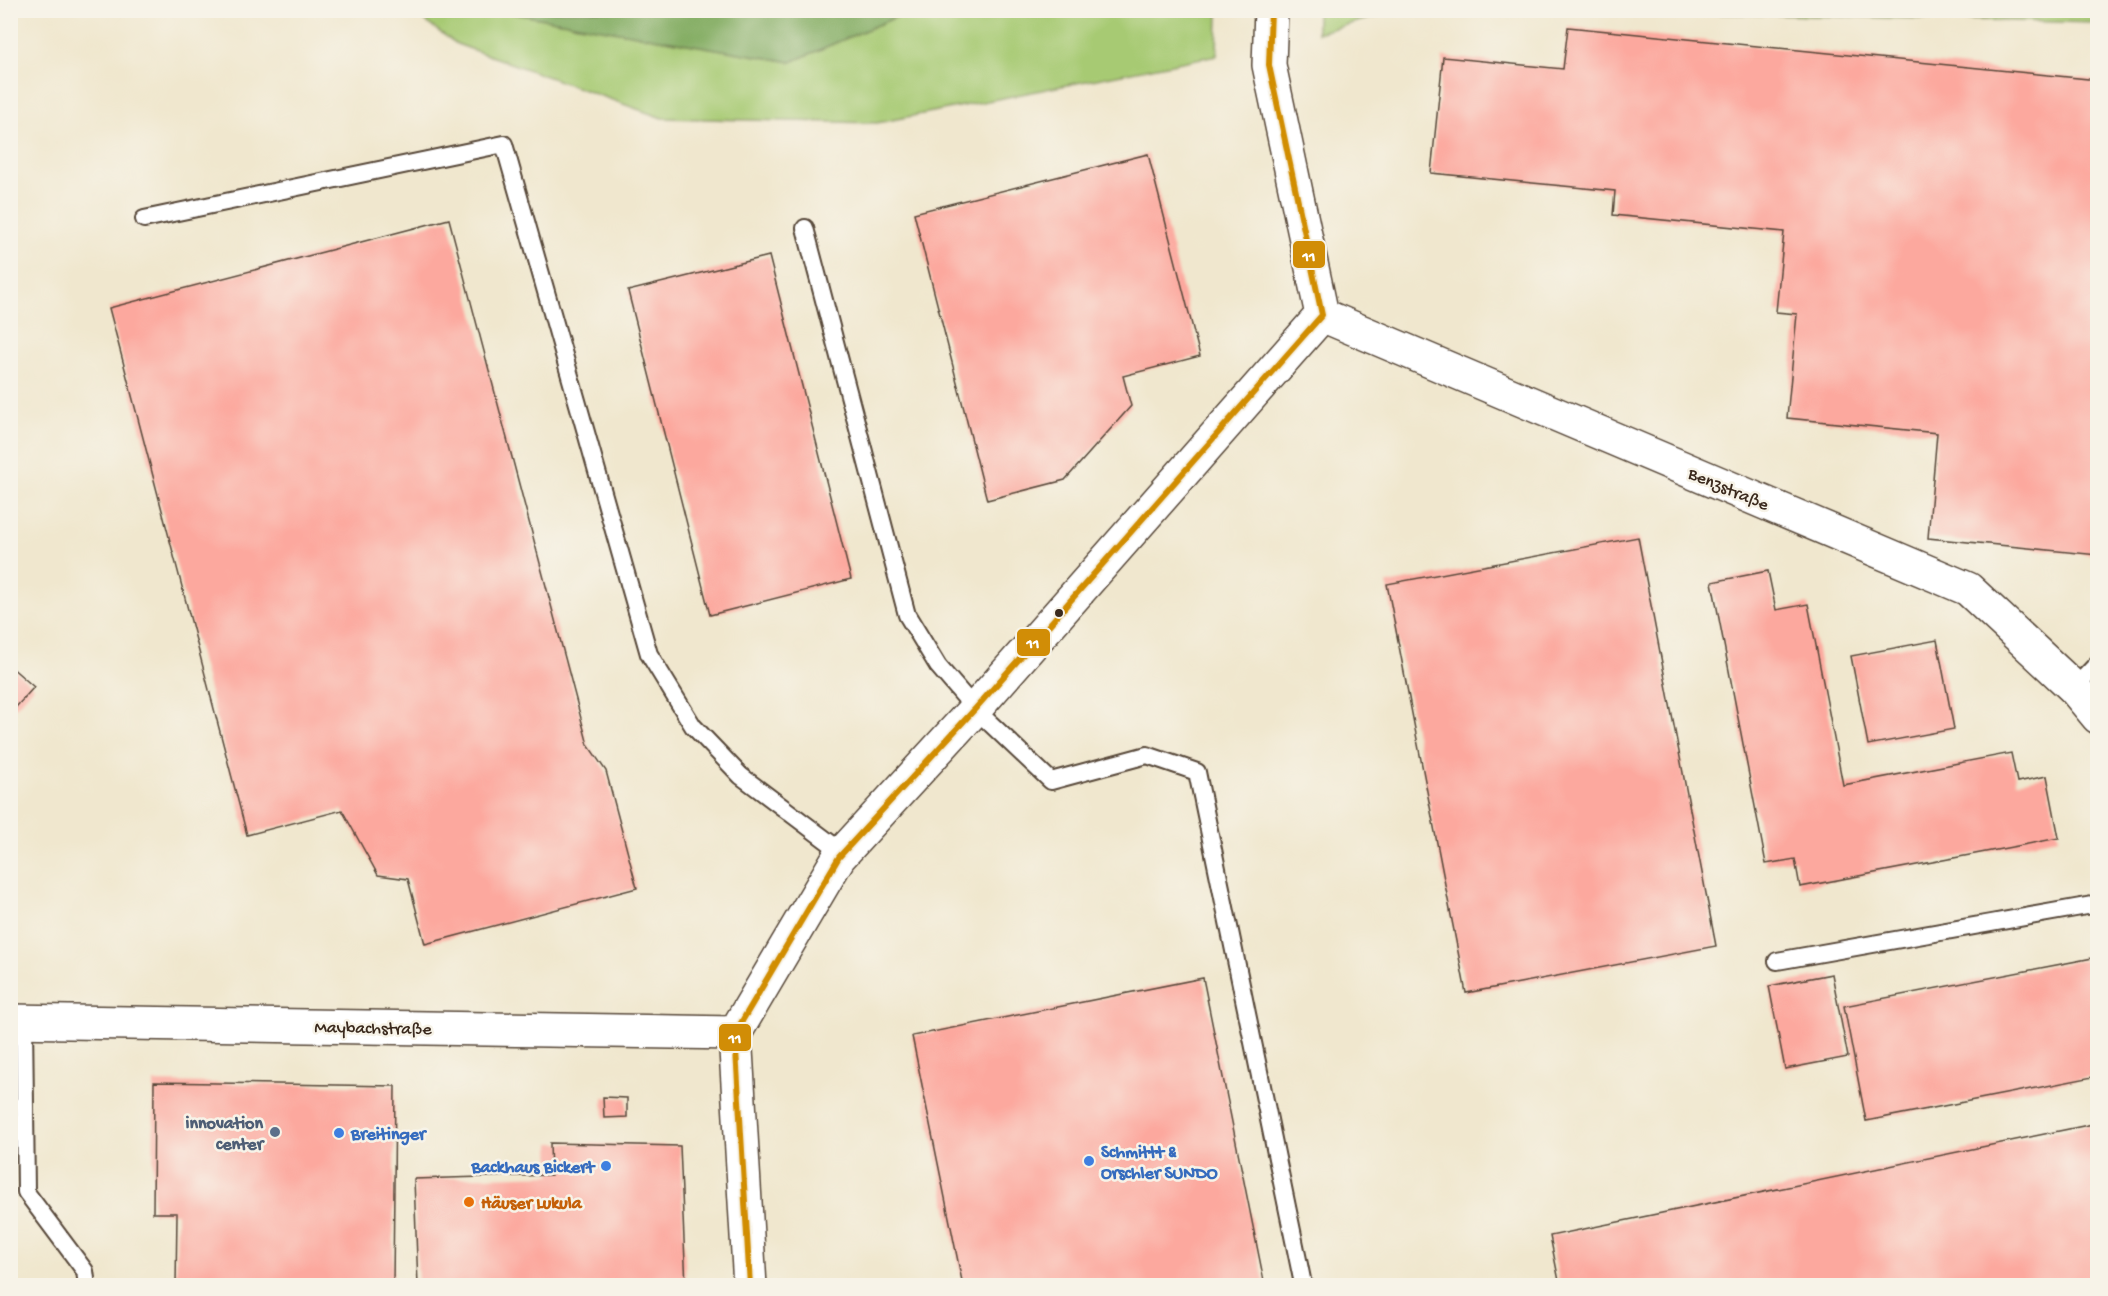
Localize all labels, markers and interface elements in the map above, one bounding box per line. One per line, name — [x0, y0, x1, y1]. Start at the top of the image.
line badge: 11 — [1292, 240, 1326, 269]
text: 11 — [1302, 249, 1315, 268]
street label: Benzstraße — [1684, 464, 1772, 517]
unlabelled marker — [1053, 607, 1065, 619]
line badge: 11 — [1016, 628, 1051, 657]
text: 11 — [1026, 636, 1039, 655]
street label: Maybachstraße — [314, 1018, 432, 1041]
line badge: 11 — [718, 1023, 752, 1052]
text: 11 — [728, 1031, 741, 1050]
place label: innovation center — [186, 1114, 266, 1156]
marker: innovation center — [268, 1125, 282, 1139]
place label: Breitinger — [350, 1125, 428, 1146]
marker: Breitinger — [332, 1126, 346, 1140]
place label: Schmittt & Orschler SUNDO — [1101, 1143, 1218, 1185]
marker: Schmittt & Orschler SUNDO — [1082, 1154, 1096, 1168]
place label: Backhaus Bickert — [470, 1158, 596, 1179]
marker: Backhaus Bickert — [599, 1159, 613, 1173]
place label: Häuser Lukula — [481, 1194, 583, 1215]
marker: Häuser Lukula — [462, 1195, 476, 1209]

